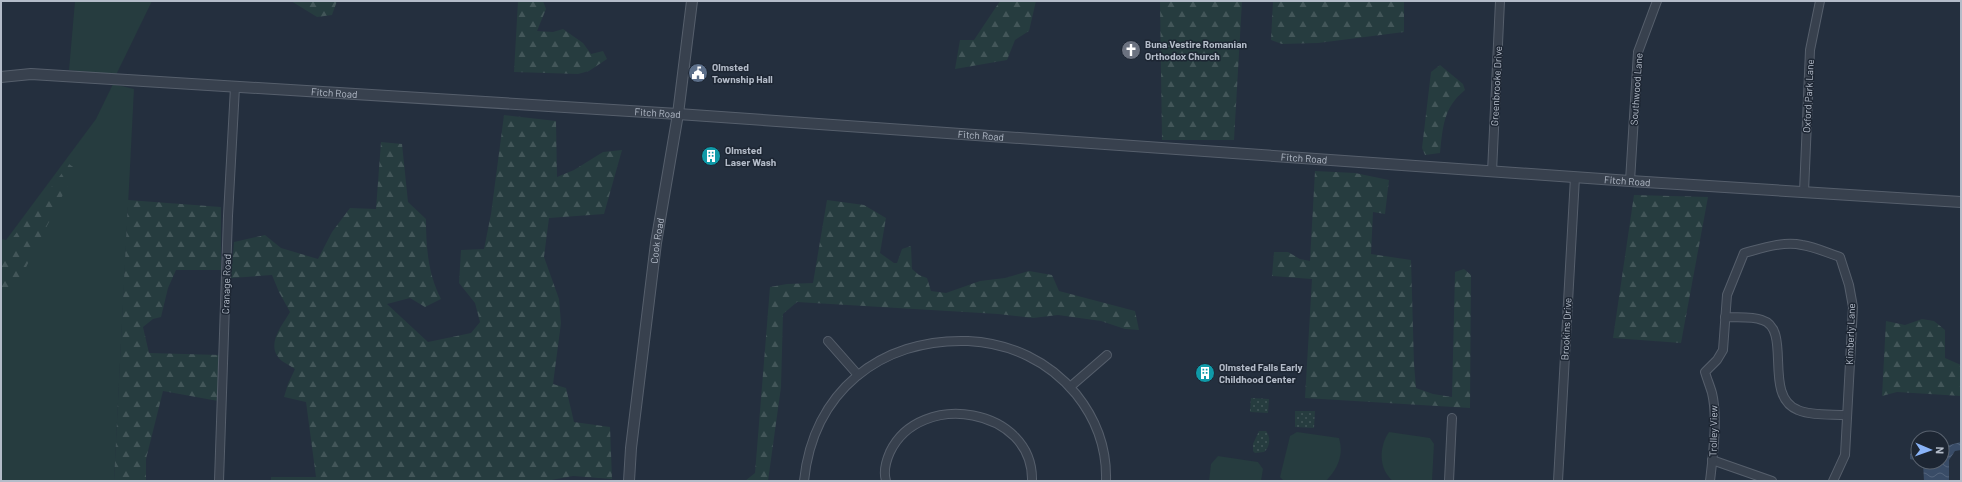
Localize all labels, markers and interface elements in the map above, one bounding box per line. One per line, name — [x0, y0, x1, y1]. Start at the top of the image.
place label: Buna Vestire Romanian Orthodox Church — [1145, 38, 1247, 62]
church icon: Buna Vestire Romanian Orthodox Church — [1120, 39, 1142, 61]
street label: Greenbrooke Drive — [1488, 46, 1504, 126]
street label: Southwood Lane — [1627, 52, 1645, 126]
street label: Oxford Park Lane — [1800, 59, 1816, 133]
place label: Olmsted Township Hall — [712, 61, 773, 85]
public building icon: Olmsted Township Hall — [687, 62, 709, 84]
street label: Fitch Road — [311, 85, 358, 100]
street label: Fitch Road — [634, 105, 681, 120]
street label: Fitch Road — [957, 128, 1004, 143]
place label: Olmsted Laser Wash — [725, 144, 776, 168]
building icon: Olmsted Laser Wash — [700, 145, 722, 167]
street label: Fitch Road — [1280, 150, 1328, 166]
street label: Fitch Road — [1604, 173, 1651, 188]
street label: Cook Road — [648, 217, 666, 264]
street label: Cranage Road — [219, 254, 233, 314]
street label: Brookins Drive — [1558, 297, 1574, 361]
street label: Kimberly Lane — [1843, 303, 1857, 365]
place label: Olmsted Falls Early Childhood Center — [1219, 361, 1303, 385]
building icon: Olmsted Falls Early Childhood Center — [1194, 362, 1216, 384]
street label: Trolley View — [1707, 405, 1719, 457]
north arrow — [1910, 430, 1950, 470]
text: N — [1934, 446, 1947, 454]

